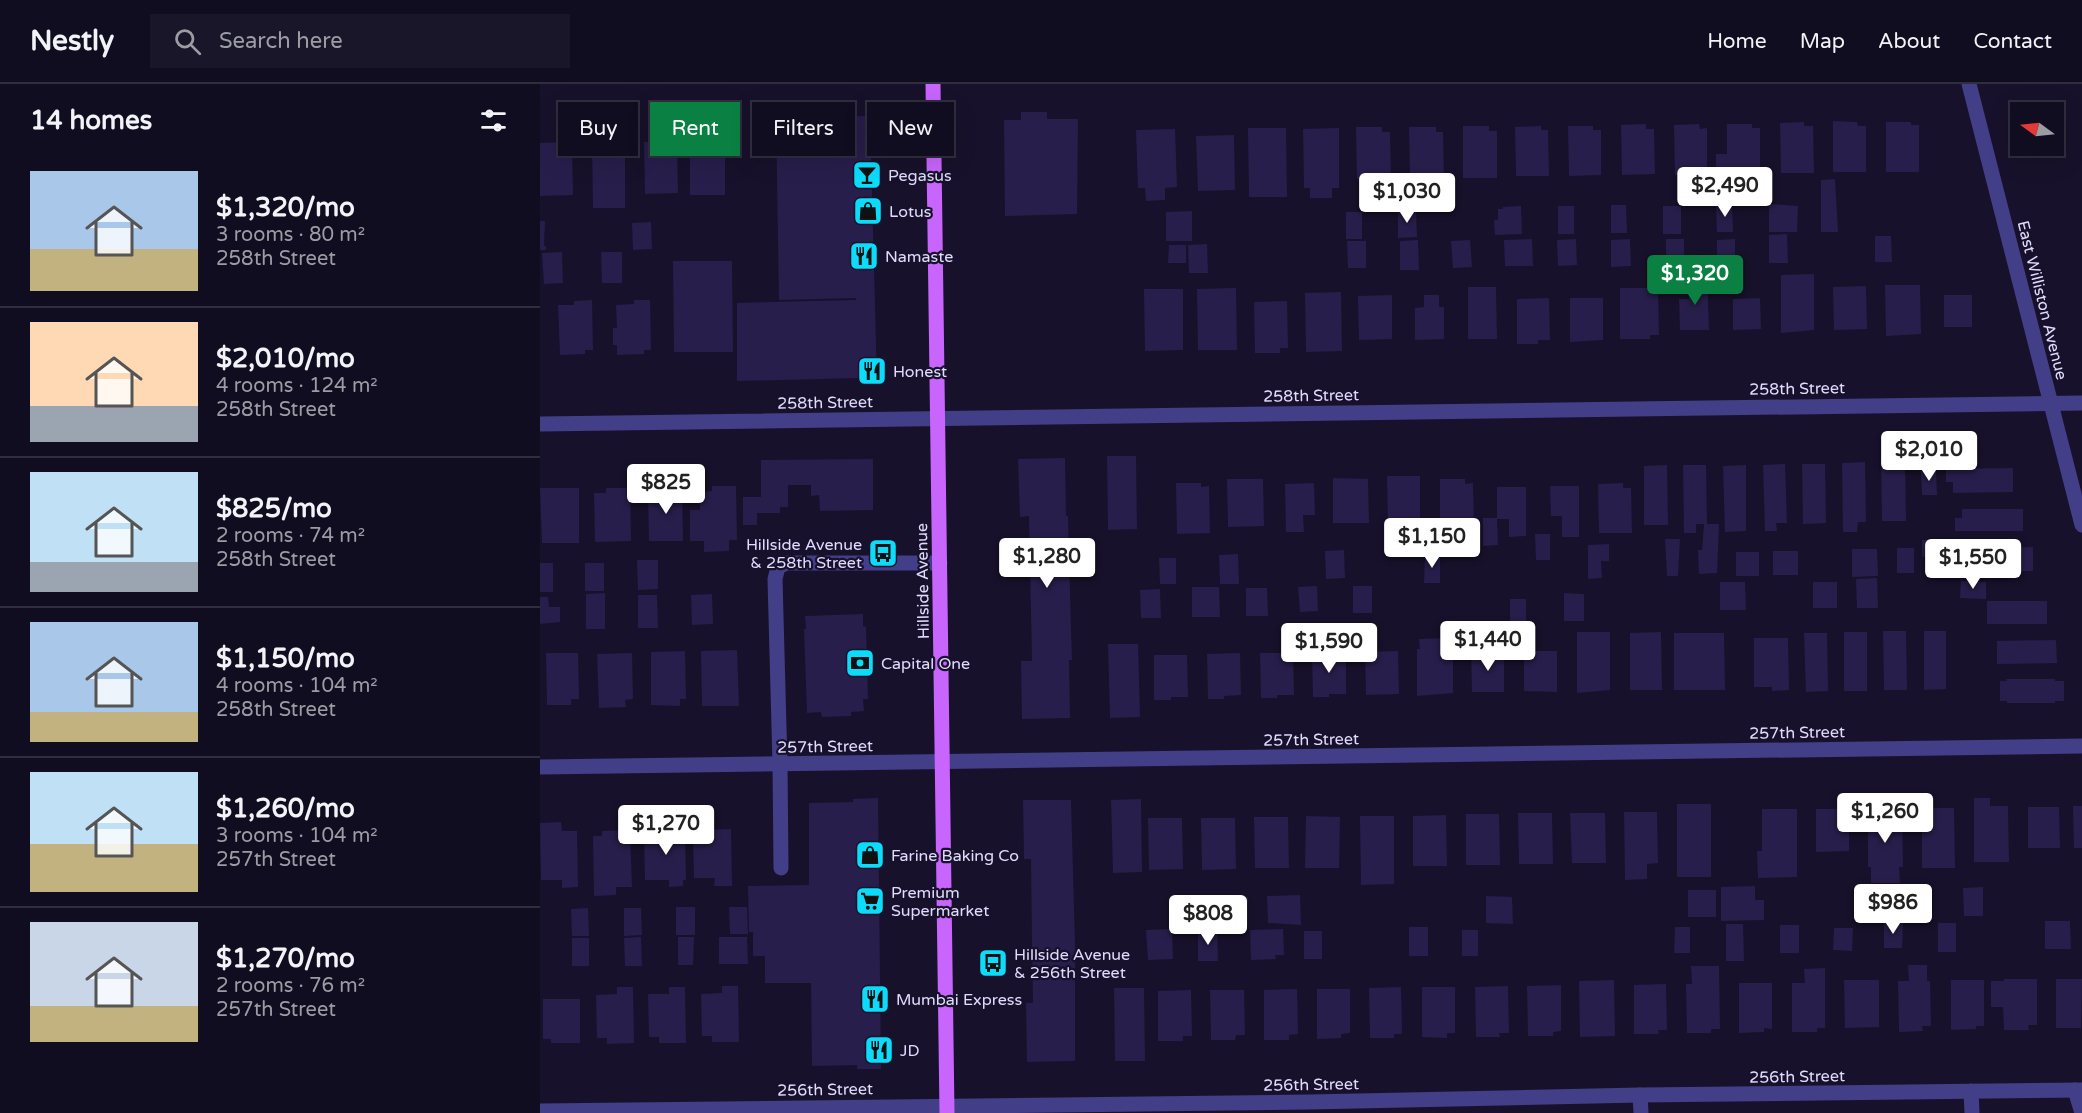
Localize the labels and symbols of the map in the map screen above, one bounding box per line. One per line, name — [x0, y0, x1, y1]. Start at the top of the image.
north arrow — [2010, 102, 2064, 156]
bar icon: Pegasus — [851, 159, 883, 191]
place label: Pegasus — [888, 166, 952, 186]
pin: $2,490 — [1676, 167, 1774, 218]
pin: $1,030 — [1358, 173, 1456, 224]
shop icon: Lotus — [852, 195, 884, 227]
place label: Lotus — [889, 202, 931, 222]
street label: East Williston Avenue — [2013, 219, 2072, 382]
restaurant icon: Namaste — [848, 240, 880, 272]
place label: Namaste — [885, 247, 953, 267]
pin: $1,320 — [1646, 255, 1744, 306]
restaurant icon: Honest — [856, 355, 888, 387]
place label: Honest — [893, 362, 947, 382]
street label: 258th Street — [1749, 378, 1845, 400]
street label: 258th Street — [1263, 385, 1359, 407]
street label: 258th Street — [777, 392, 873, 414]
pin: $2,010 — [1880, 431, 1978, 482]
pin: $825 — [630, 464, 702, 515]
pin: $1,150 — [1383, 518, 1481, 569]
street label: Hillside Avenue — [912, 523, 934, 639]
place label: Hillside Avenue & 258th Street — [746, 535, 862, 573]
bus stop icon: Hillside Avenue & 258th Street — [867, 537, 899, 569]
pin: $1,280 — [998, 538, 1096, 589]
pin: $1,550 — [1924, 539, 2022, 590]
pin: $1,440 — [1439, 621, 1537, 672]
pin: $1,590 — [1280, 623, 1378, 674]
bank icon: Capital One — [844, 647, 876, 679]
place label: Capital One — [881, 654, 970, 674]
street label: 257th Street — [1749, 722, 1845, 744]
street label: 257th Street — [1263, 729, 1359, 751]
street label: 257th Street — [777, 736, 873, 758]
pin: $1,260 — [1836, 793, 1934, 844]
pin: $1,270 — [617, 805, 715, 856]
shop icon: Farine Baking Co — [854, 839, 886, 871]
place label: Farine Baking Co — [891, 846, 1019, 866]
place label: Premium Supermarket — [891, 883, 989, 921]
pin: $986 — [1857, 884, 1929, 935]
supermarket icon: Premium Supermarket — [854, 885, 886, 917]
pin: $808 — [1172, 895, 1244, 946]
place label: Hillside Avenue & 256th Street — [1014, 945, 1130, 983]
bus stop icon: Hillside Avenue & 256th Street — [977, 947, 1009, 979]
restaurant icon: Mumbai Express — [859, 983, 891, 1015]
place label: Mumbai Express — [896, 990, 1022, 1010]
restaurant icon: JD — [863, 1034, 895, 1066]
place label: JD — [900, 1041, 919, 1061]
street label: 256th Street — [1749, 1066, 1845, 1088]
street label: 256th Street — [1263, 1074, 1359, 1096]
street label: 256th Street — [777, 1079, 873, 1101]

